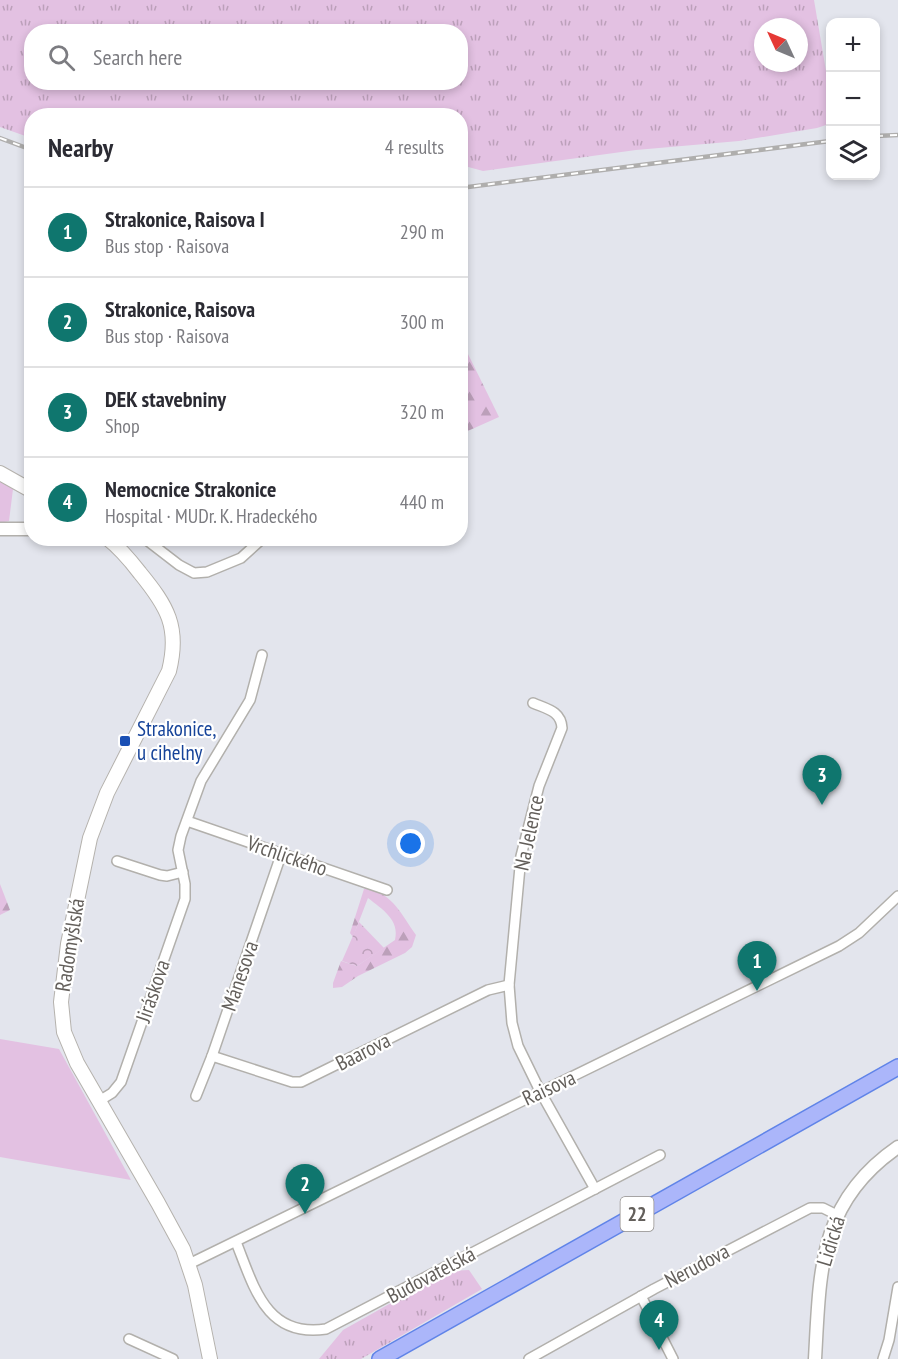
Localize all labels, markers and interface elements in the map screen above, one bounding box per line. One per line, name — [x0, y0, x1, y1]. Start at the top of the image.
north arrow — [754, 18, 808, 72]
map controls — [826, 18, 880, 180]
button: + — [826, 18, 880, 72]
search box — [24, 24, 468, 90]
icon: search — [45, 41, 78, 74]
text: Search here — [93, 43, 182, 71]
button: − — [826, 72, 880, 126]
button: layers — [826, 126, 880, 180]
text: Nearby — [48, 131, 113, 164]
text: 4 results — [385, 134, 444, 160]
text: Strakonice, Raisova I — [105, 205, 265, 233]
text: 1 — [63, 219, 72, 245]
text: 290 m — [400, 219, 444, 245]
text: Bus stop · Raisova — [105, 233, 229, 259]
text: Strakonice, Raisova — [105, 295, 255, 323]
text: 2 — [63, 309, 72, 335]
text: 300 m — [400, 309, 444, 335]
text: Bus stop · Raisova — [105, 323, 229, 349]
text: DEK stavebniny — [105, 385, 226, 413]
text: 3 — [63, 399, 72, 425]
text: 320 m — [400, 399, 444, 425]
text: Shop — [105, 413, 140, 439]
text: Nemocnice Strakonice — [105, 475, 276, 503]
text: 4 — [63, 489, 72, 515]
text: 440 m — [400, 489, 444, 515]
text: Hospital · MUDr. K. Hradeckého — [105, 503, 317, 529]
place label: Strakonice, u cihelny — [137, 715, 216, 766]
marker: Strakonice, u cihelny — [118, 734, 132, 748]
pin: 3 — [802, 756, 842, 805]
street label: Na Jelence — [507, 793, 550, 873]
street label: Vrchlického — [242, 829, 331, 882]
your location — [396, 829, 425, 858]
street label: Radomyšlská — [49, 896, 90, 993]
street label: Mánesova — [215, 937, 264, 1014]
pin: 1 — [738, 942, 777, 991]
street label: Jiráskova — [129, 956, 176, 1027]
street label: Baarova — [331, 1026, 395, 1077]
street label: Raisova — [518, 1064, 580, 1112]
pin: 2 — [286, 1164, 324, 1214]
road number: 22 — [620, 1197, 654, 1231]
street label: Lidická — [810, 1213, 851, 1269]
street label: Nerudova — [660, 1237, 734, 1294]
street label: Budovatelská — [382, 1240, 480, 1309]
pin: 4 — [640, 1300, 678, 1350]

